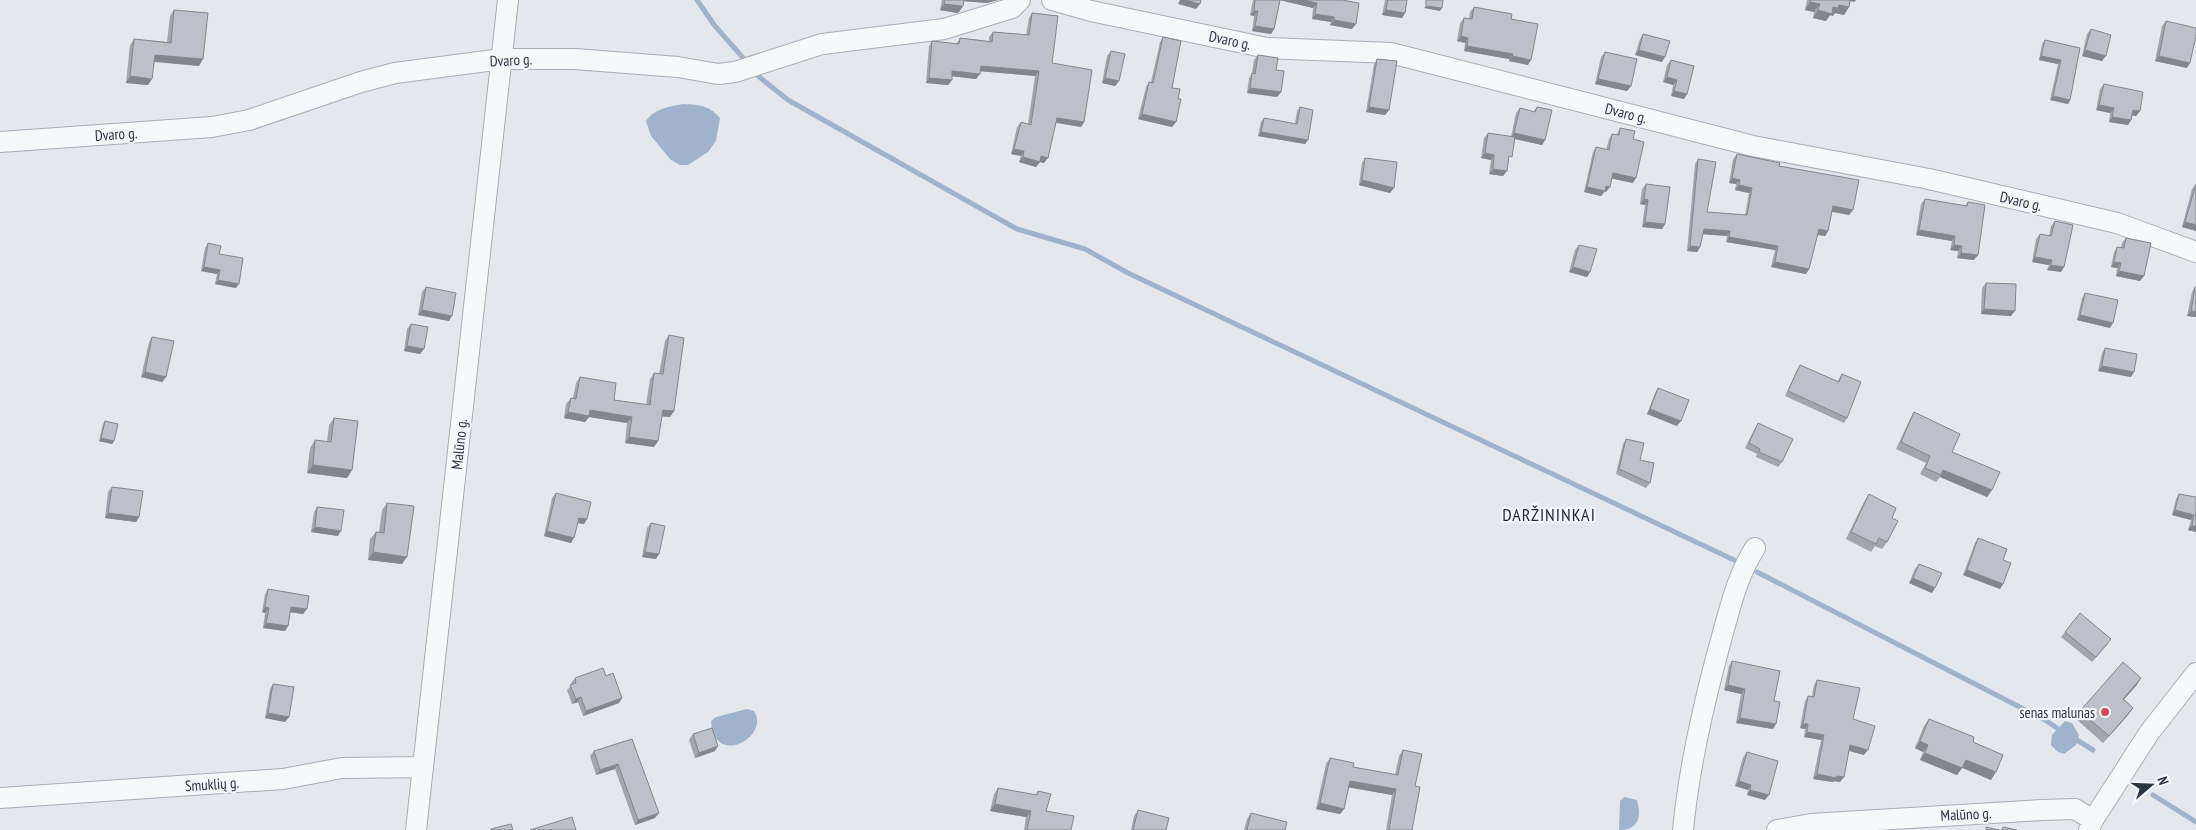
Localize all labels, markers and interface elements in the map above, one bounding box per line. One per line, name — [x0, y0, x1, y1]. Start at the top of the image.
street label: Dvaro g. — [1207, 26, 1253, 54]
street label: Dvaro g. — [489, 49, 533, 71]
street label: Dvaro g. — [1603, 99, 1649, 127]
street label: Dvaro g. — [94, 123, 138, 145]
street label: Dvaro g. — [1998, 187, 2044, 215]
street label: Malūno g. — [447, 417, 471, 470]
district label: DARŽININKAI — [1502, 503, 1596, 526]
place label: senas malunas — [2019, 703, 2095, 722]
marker: senas malunas — [2099, 706, 2111, 718]
north arrow — [2126, 760, 2176, 810]
street label: Smuklių g. — [184, 773, 240, 795]
text: N — [2154, 774, 2173, 787]
street label: Malūno g. — [1940, 803, 1992, 825]

